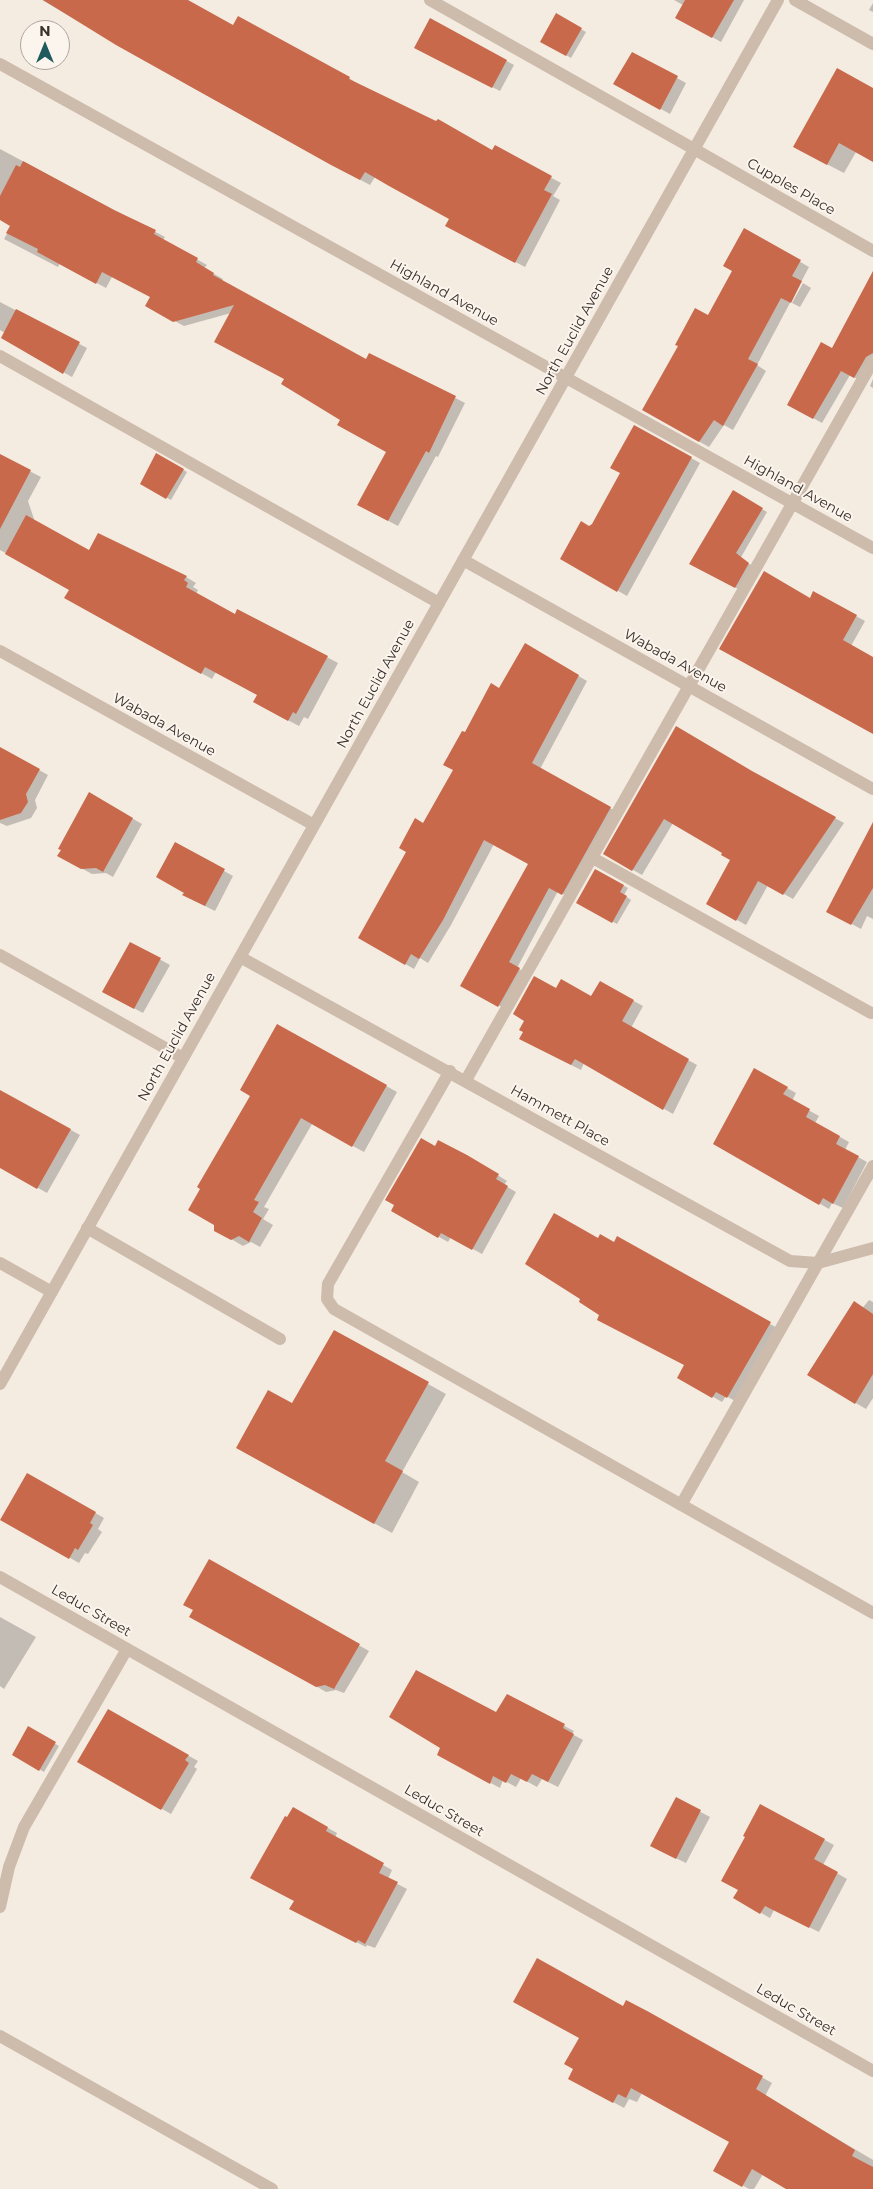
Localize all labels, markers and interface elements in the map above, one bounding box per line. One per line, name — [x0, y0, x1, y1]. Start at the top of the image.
north arrow — [20, 20, 70, 70]
text: N — [39, 22, 51, 40]
street label: Cupples Place — [744, 155, 838, 219]
street label: Highland Avenue — [387, 256, 501, 330]
street label: North Euclid Avenue — [533, 264, 617, 398]
street label: Highland Avenue — [741, 452, 855, 526]
street label: North Euclid Avenue — [334, 617, 418, 751]
street label: Wabada Avenue — [621, 626, 729, 696]
street label: Wabada Avenue — [110, 690, 218, 760]
street label: North Euclid Avenue — [135, 970, 219, 1104]
street label: Hammett Place — [507, 1082, 613, 1150]
street label: Leduc Street — [48, 1581, 134, 1641]
street label: Leduc Street — [401, 1781, 487, 1841]
street label: Leduc Street — [753, 1980, 839, 2040]

